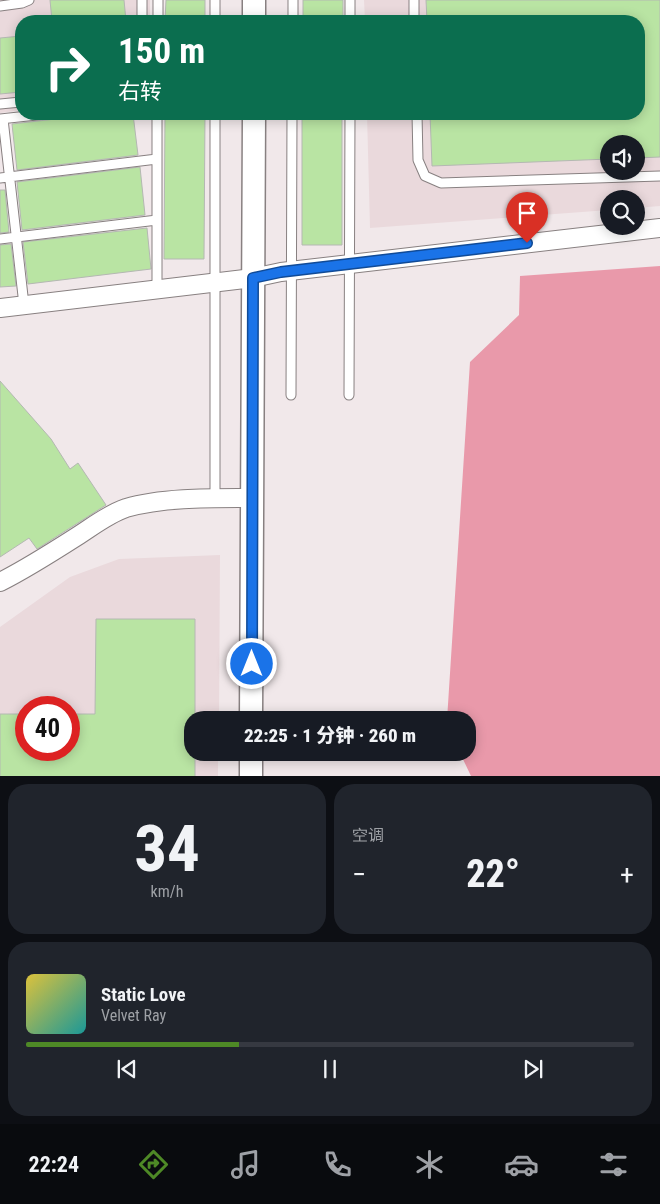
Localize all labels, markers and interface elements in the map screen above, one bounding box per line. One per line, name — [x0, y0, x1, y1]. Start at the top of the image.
text: 150 m — [118, 31, 205, 72]
icon: right — [35, 35, 100, 100]
text: 右转 — [118, 79, 162, 104]
map controls — [600, 135, 645, 235]
button: sound — [600, 135, 645, 180]
button: search — [600, 190, 645, 235]
pin — [506, 192, 548, 243]
icon: arrive — [513, 199, 541, 227]
position arrow — [225, 637, 277, 689]
speed limit sign: 40 — [15, 696, 80, 761]
text: 22:25 · 1 分钟 · 260 m — [244, 724, 416, 747]
text: 34 — [134, 811, 200, 887]
text: 空调 — [352, 826, 384, 845]
text: 22° — [466, 852, 520, 896]
text: − — [352, 858, 366, 891]
text: + — [620, 858, 634, 891]
text: km/h — [151, 882, 183, 901]
text: Static Love — [101, 983, 186, 1006]
text: Velvet Ray — [101, 1006, 166, 1025]
icon: previous — [113, 1055, 141, 1083]
icon: pause — [316, 1055, 344, 1083]
icon: next — [519, 1055, 547, 1083]
icon: directions — [136, 1147, 171, 1182]
icon: music — [228, 1147, 263, 1182]
icon: phone — [320, 1147, 355, 1182]
icon: climate — [412, 1147, 447, 1182]
icon: car — [504, 1147, 539, 1182]
icon: filters — [596, 1147, 631, 1182]
text: 22:24 — [29, 1152, 79, 1177]

